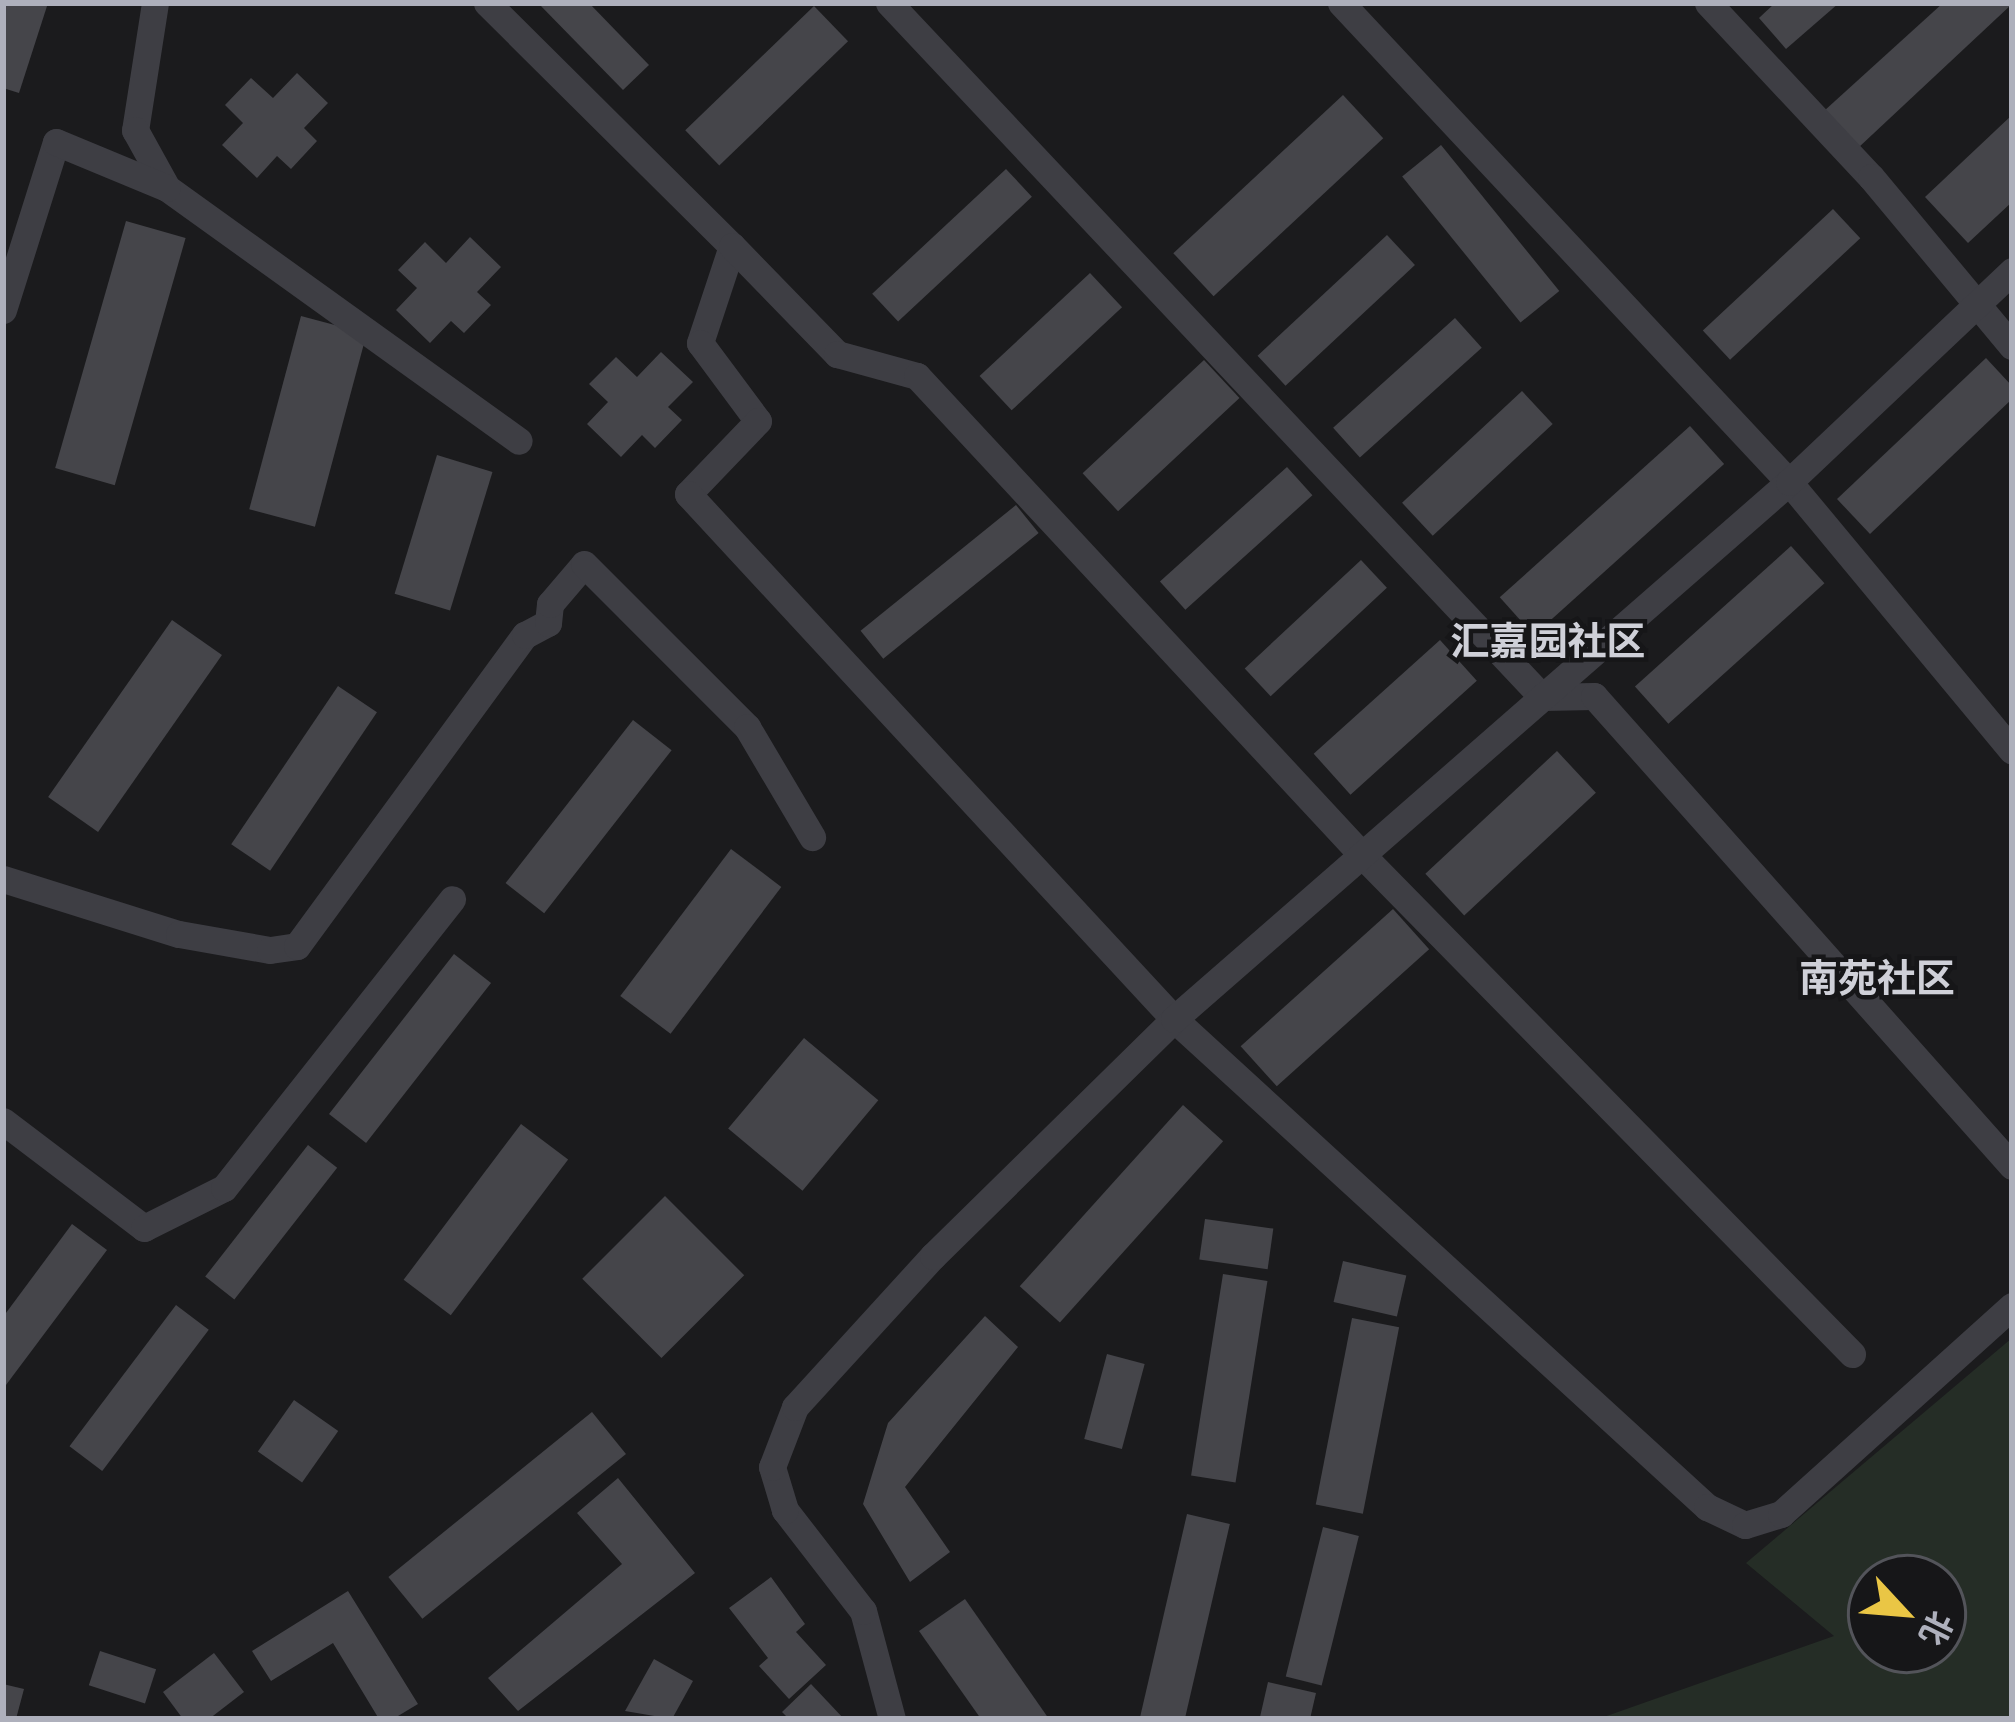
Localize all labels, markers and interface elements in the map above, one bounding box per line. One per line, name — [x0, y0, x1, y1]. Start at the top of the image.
district label: 汇嘉园社区 — [1451, 618, 1645, 664]
district label: 南苑社区 — [1799, 955, 1955, 1001]
north arrow — [1847, 1554, 1967, 1674]
text: 北 — [1911, 1605, 1963, 1653]

